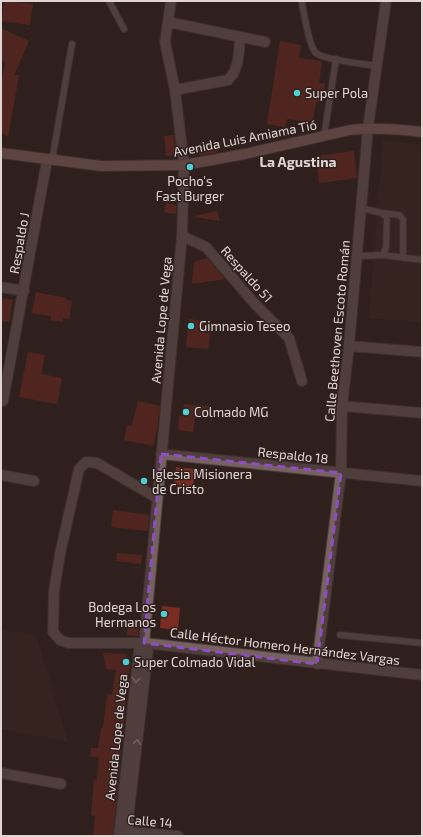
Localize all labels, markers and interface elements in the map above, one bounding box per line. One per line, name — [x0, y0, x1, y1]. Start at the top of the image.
place label: Super Pola — [305, 85, 368, 101]
marker: Super Pola — [292, 88, 302, 98]
street label: Avenida Luis Amiama Tió — [172, 116, 318, 160]
district label: La Agustina — [259, 153, 337, 170]
marker: Pocho's Fast Burger — [185, 162, 195, 172]
place label: Pocho's Fast Burger — [156, 173, 224, 204]
street label: Respaldo J — [6, 211, 32, 275]
street label: Calle Beethoven Escoto Román — [321, 239, 353, 423]
street label: Respaldo 51 — [218, 243, 276, 305]
street label: Avenida Lope de Vega — [147, 256, 175, 384]
place label: Gimnasio Teseo — [199, 318, 290, 334]
marker: Gimnasio Teseo — [186, 321, 196, 331]
place label: Colmado MG — [194, 404, 268, 420]
marker: Colmado MG — [181, 407, 191, 417]
street label: Respaldo 18 — [257, 443, 329, 467]
place label: Iglesia Misionera de Cristo — [152, 466, 252, 497]
marker: Iglesia Misionera de Cristo — [139, 476, 149, 486]
place label: Bodega Los Hermanos — [88, 599, 156, 630]
marker: Bodega Los Hermanos — [159, 609, 169, 619]
street label: Calle Héctor Homero Hernández Vargas — [169, 624, 401, 668]
place label: Super Colmado Vidal — [134, 654, 255, 670]
marker: Super Colmado Vidal — [121, 657, 131, 667]
street label: Avenida Lope de Vega — [101, 673, 131, 801]
one-way arrow — [131, 677, 140, 683]
one-way arrow — [132, 739, 141, 745]
street label: Calle 14 — [127, 811, 173, 831]

